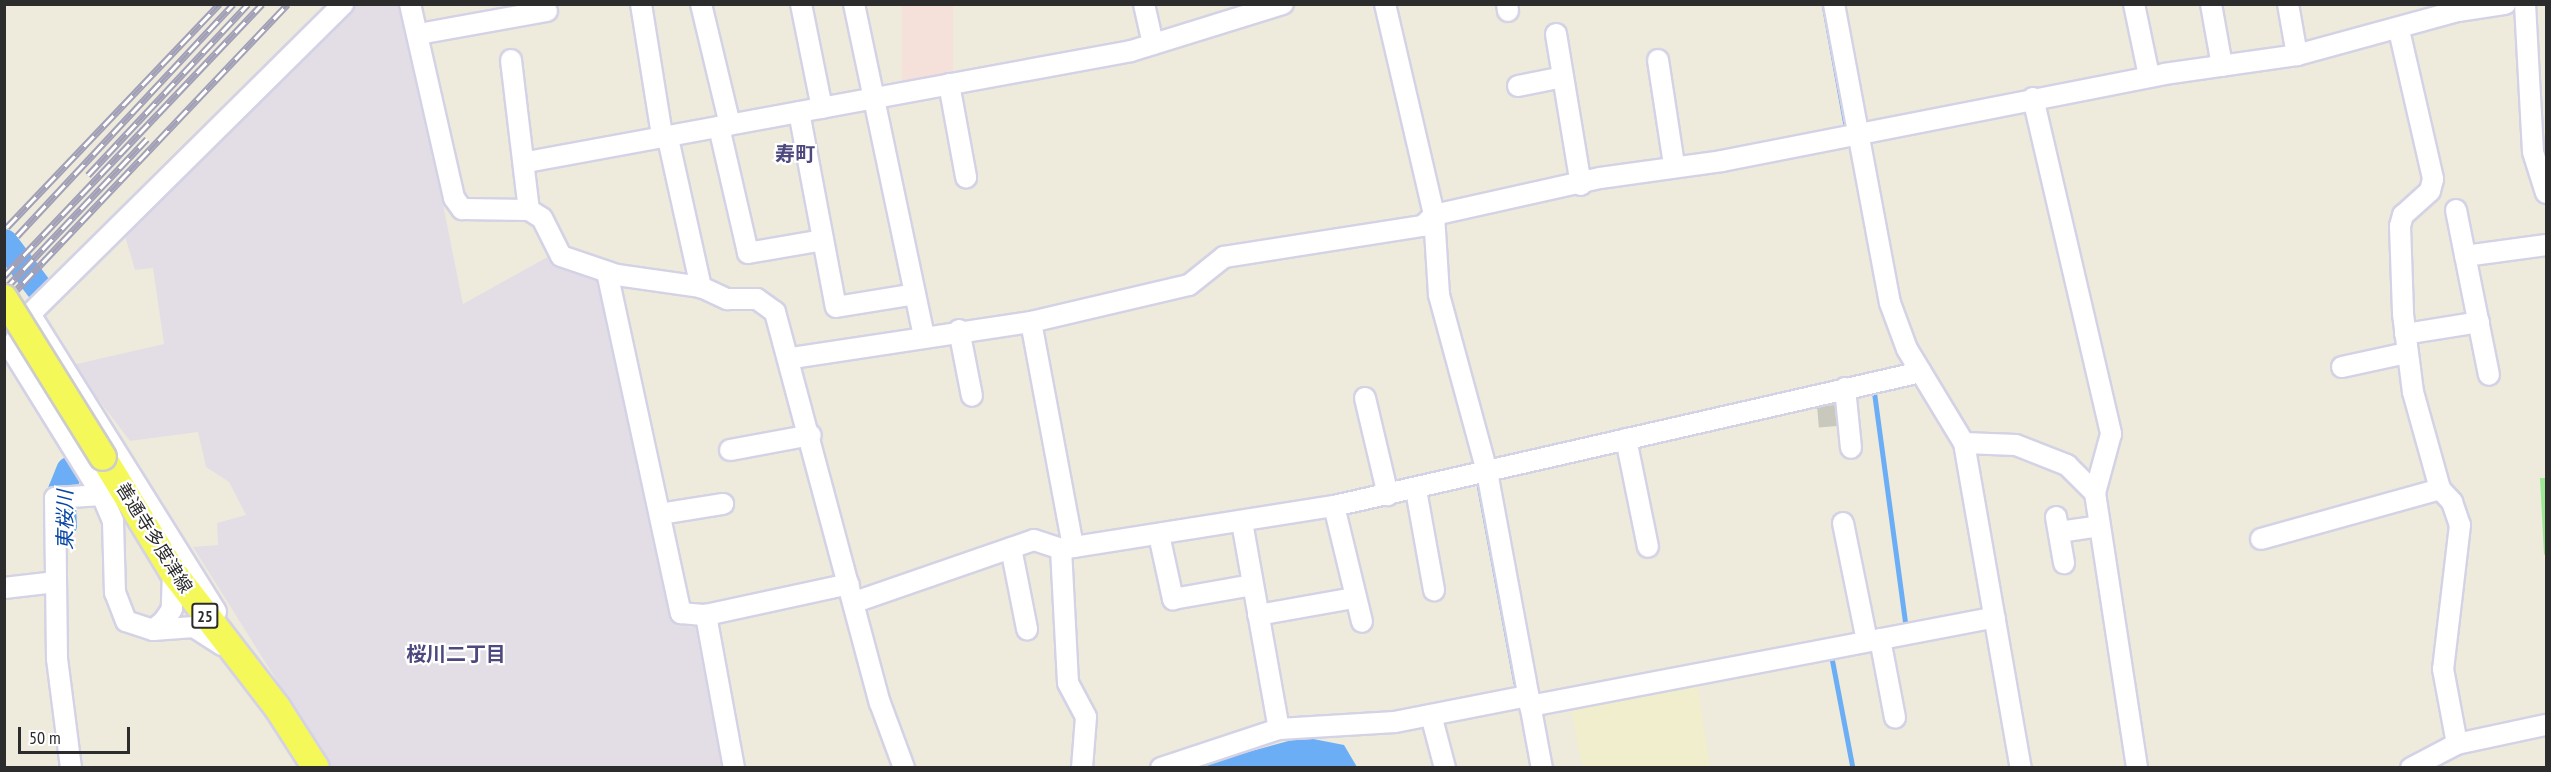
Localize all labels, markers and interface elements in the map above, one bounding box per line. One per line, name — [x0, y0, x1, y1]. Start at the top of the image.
district label: 寿町 — [775, 142, 815, 166]
street label: 善通寺多度津線 — [111, 479, 197, 597]
water label: 東桜川 — [53, 490, 77, 550]
road number: 25 — [190, 603, 220, 629]
district label: 桜川二丁目 — [406, 642, 506, 666]
scale bar — [21, 715, 134, 753]
text: 50 m — [29, 726, 61, 749]

